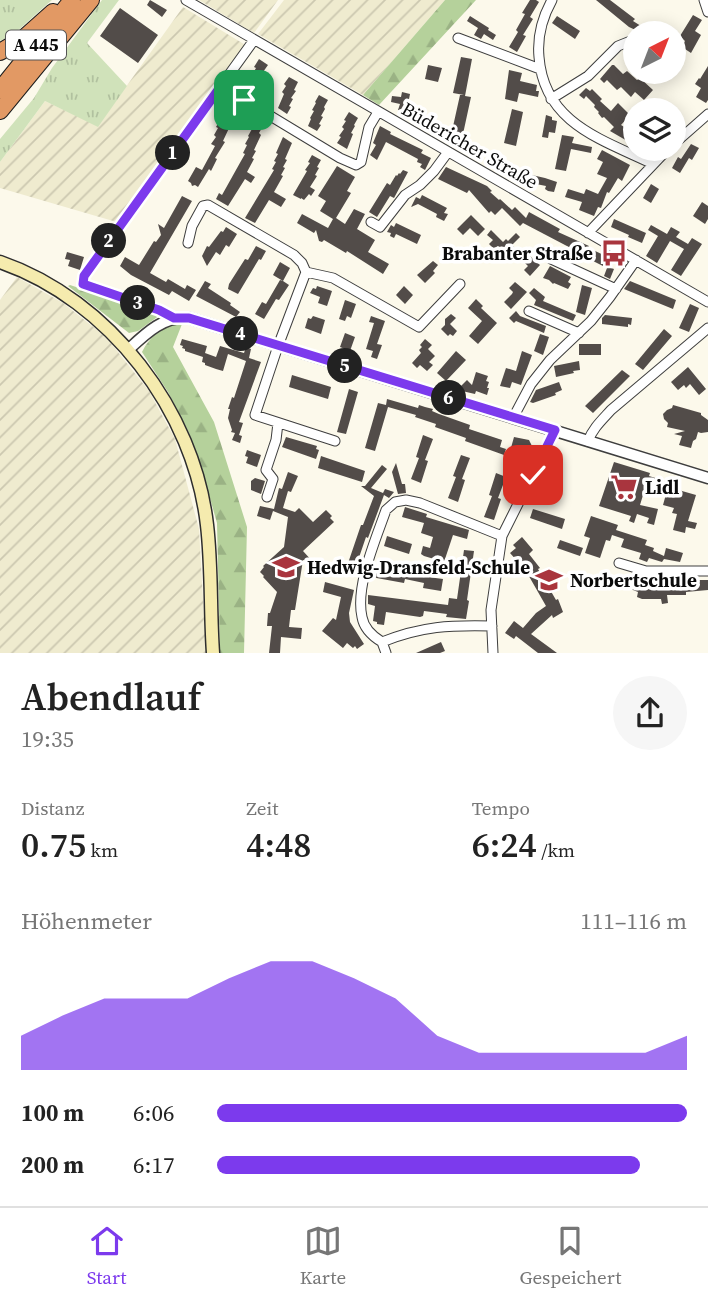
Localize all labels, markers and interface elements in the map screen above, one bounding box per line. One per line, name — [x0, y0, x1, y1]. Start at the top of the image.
north arrow — [623, 21, 686, 84]
map controls — [623, 21, 686, 161]
road number: A 445 — [6, 31, 66, 60]
pin — [214, 70, 274, 130]
icon: arrive — [225, 81, 263, 119]
street label: Büdericher Straße — [397, 95, 543, 195]
button: layers — [623, 98, 686, 161]
pin: 1 — [156, 136, 190, 170]
text: 1 — [167, 139, 178, 165]
pin: 2 — [92, 224, 126, 258]
text: 2 — [103, 227, 114, 253]
bus stop icon: Brabanter Straße — [599, 238, 629, 268]
place label: Brabanter Straße — [442, 240, 593, 266]
pin: 3 — [120, 286, 156, 320]
text: 3 — [132, 289, 143, 315]
pin: 4 — [224, 316, 258, 352]
text: 4 — [235, 320, 246, 346]
pin: 5 — [328, 348, 362, 384]
text: 5 — [339, 352, 350, 378]
pin: 6 — [432, 380, 466, 416]
text: 6 — [443, 384, 454, 410]
pin — [503, 445, 563, 505]
icon: check — [514, 456, 552, 494]
supermarket icon: Lidl — [609, 472, 639, 502]
place label: Lidl — [645, 474, 679, 500]
school or university icon: Hedwig-Dransfeld-Schule — [271, 552, 301, 582]
place label: Hedwig-Dransfeld-Schule — [307, 554, 530, 580]
school or university icon: Norbertschule — [534, 565, 564, 595]
place label: Norbertschule — [570, 567, 697, 593]
text: Abendlauf — [21, 671, 201, 723]
button: share — [613, 676, 687, 750]
text: 19:35 — [21, 723, 74, 755]
text: Distanz — [21, 795, 84, 821]
text: Zeit — [246, 795, 278, 821]
text: Tempo — [472, 795, 530, 821]
text: 0.75 — [21, 821, 86, 869]
text: 4:48 — [246, 821, 311, 869]
text: 6:24 — [472, 821, 537, 869]
text: km — [86, 837, 118, 863]
text: /km — [537, 837, 575, 863]
text: Höhenmeter — [21, 905, 152, 937]
text: 111–116 m — [580, 905, 687, 937]
text: 100 m — [21, 1097, 84, 1129]
text: 6:06 — [133, 1097, 174, 1129]
text: 200 m — [21, 1149, 84, 1181]
text: 6:17 — [133, 1149, 174, 1181]
tab: Start — [87, 1222, 127, 1290]
tab: Karte — [300, 1222, 346, 1290]
tab: Gespeichert — [519, 1222, 621, 1290]

